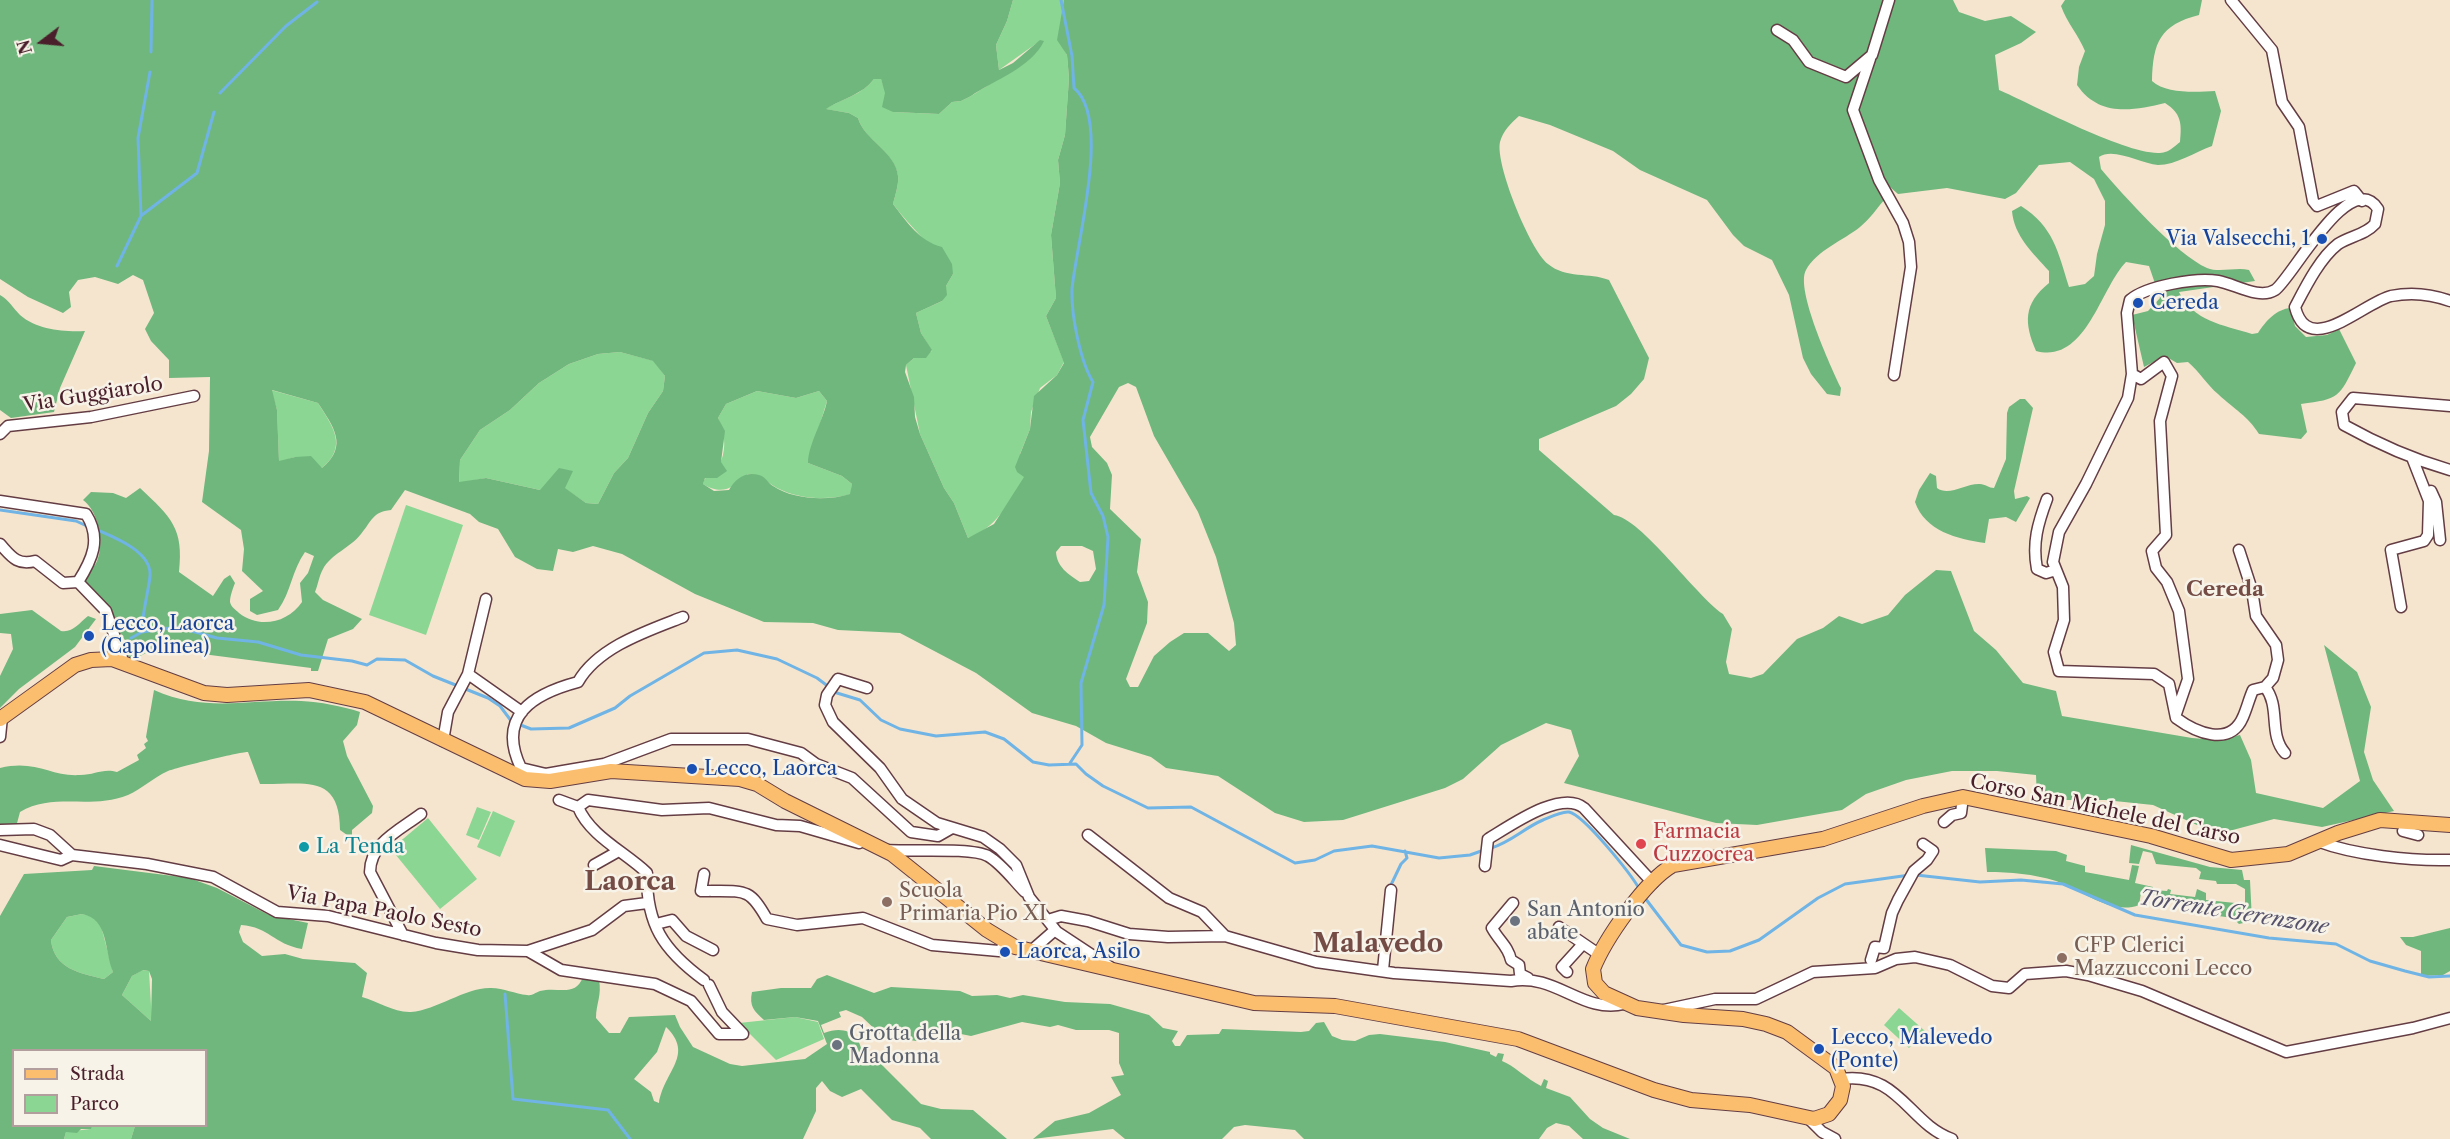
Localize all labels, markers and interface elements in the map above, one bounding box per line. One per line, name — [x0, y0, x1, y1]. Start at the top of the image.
north arrow — [12, 12, 72, 72]
text: N — [13, 38, 36, 56]
place label: Via Valsecchi, 1 — [2166, 227, 2310, 251]
marker: Via Valsecchi, 1 — [2315, 232, 2329, 246]
place label: Cereda — [2150, 291, 2219, 315]
marker: Cereda — [2131, 296, 2145, 310]
street label: Via Guggiarolo — [21, 372, 165, 418]
district label: Cereda — [2186, 577, 2264, 603]
place label: Lecco, Laorca (Capolinea) — [101, 612, 234, 659]
marker: Lecco, Laorca (Capolinea) — [82, 629, 96, 643]
place label: Lecco, Laorca — [704, 757, 837, 781]
marker: Lecco, Laorca — [685, 762, 699, 776]
street label: Corso San Michele del Carso — [1968, 770, 2242, 850]
place label: Farmacia Cuzzocrea — [1653, 820, 1754, 867]
place label: La Tenda — [316, 835, 404, 859]
marker: Farmacia Cuzzocrea — [1634, 837, 1648, 851]
marker: La Tenda — [297, 840, 311, 854]
district label: Laorca — [584, 866, 676, 898]
place label: Scuola Primaria Pio XI — [899, 879, 1046, 926]
street label: Via Papa Paolo Sesto — [284, 881, 484, 943]
water label: Torrente Gerenzone — [2138, 886, 2330, 940]
marker: Scuola Primaria Pio XI — [880, 895, 894, 909]
place label: San Antonio abate — [1527, 898, 1645, 945]
marker: San Antonio abate — [1508, 914, 1522, 928]
district label: Malavedo — [1313, 928, 1443, 960]
place label: CFP Clerici Mazzucconi Lecco — [2074, 934, 2252, 981]
place label: Laorca, Asilo — [1017, 940, 1141, 964]
marker: Laorca, Asilo — [998, 945, 1012, 959]
marker: CFP Clerici Mazzucconi Lecco — [2055, 951, 2069, 965]
place label: Grotta della Madonna — [849, 1022, 961, 1069]
place label: Lecco, Malevedo (Ponte) — [1831, 1026, 1992, 1073]
marker: Grotta della Madonna — [830, 1038, 844, 1052]
marker: Lecco, Malevedo (Ponte) — [1812, 1042, 1826, 1056]
legend — [12, 1049, 207, 1127]
text: Strada — [70, 1063, 125, 1085]
text: Parco — [70, 1093, 119, 1115]

